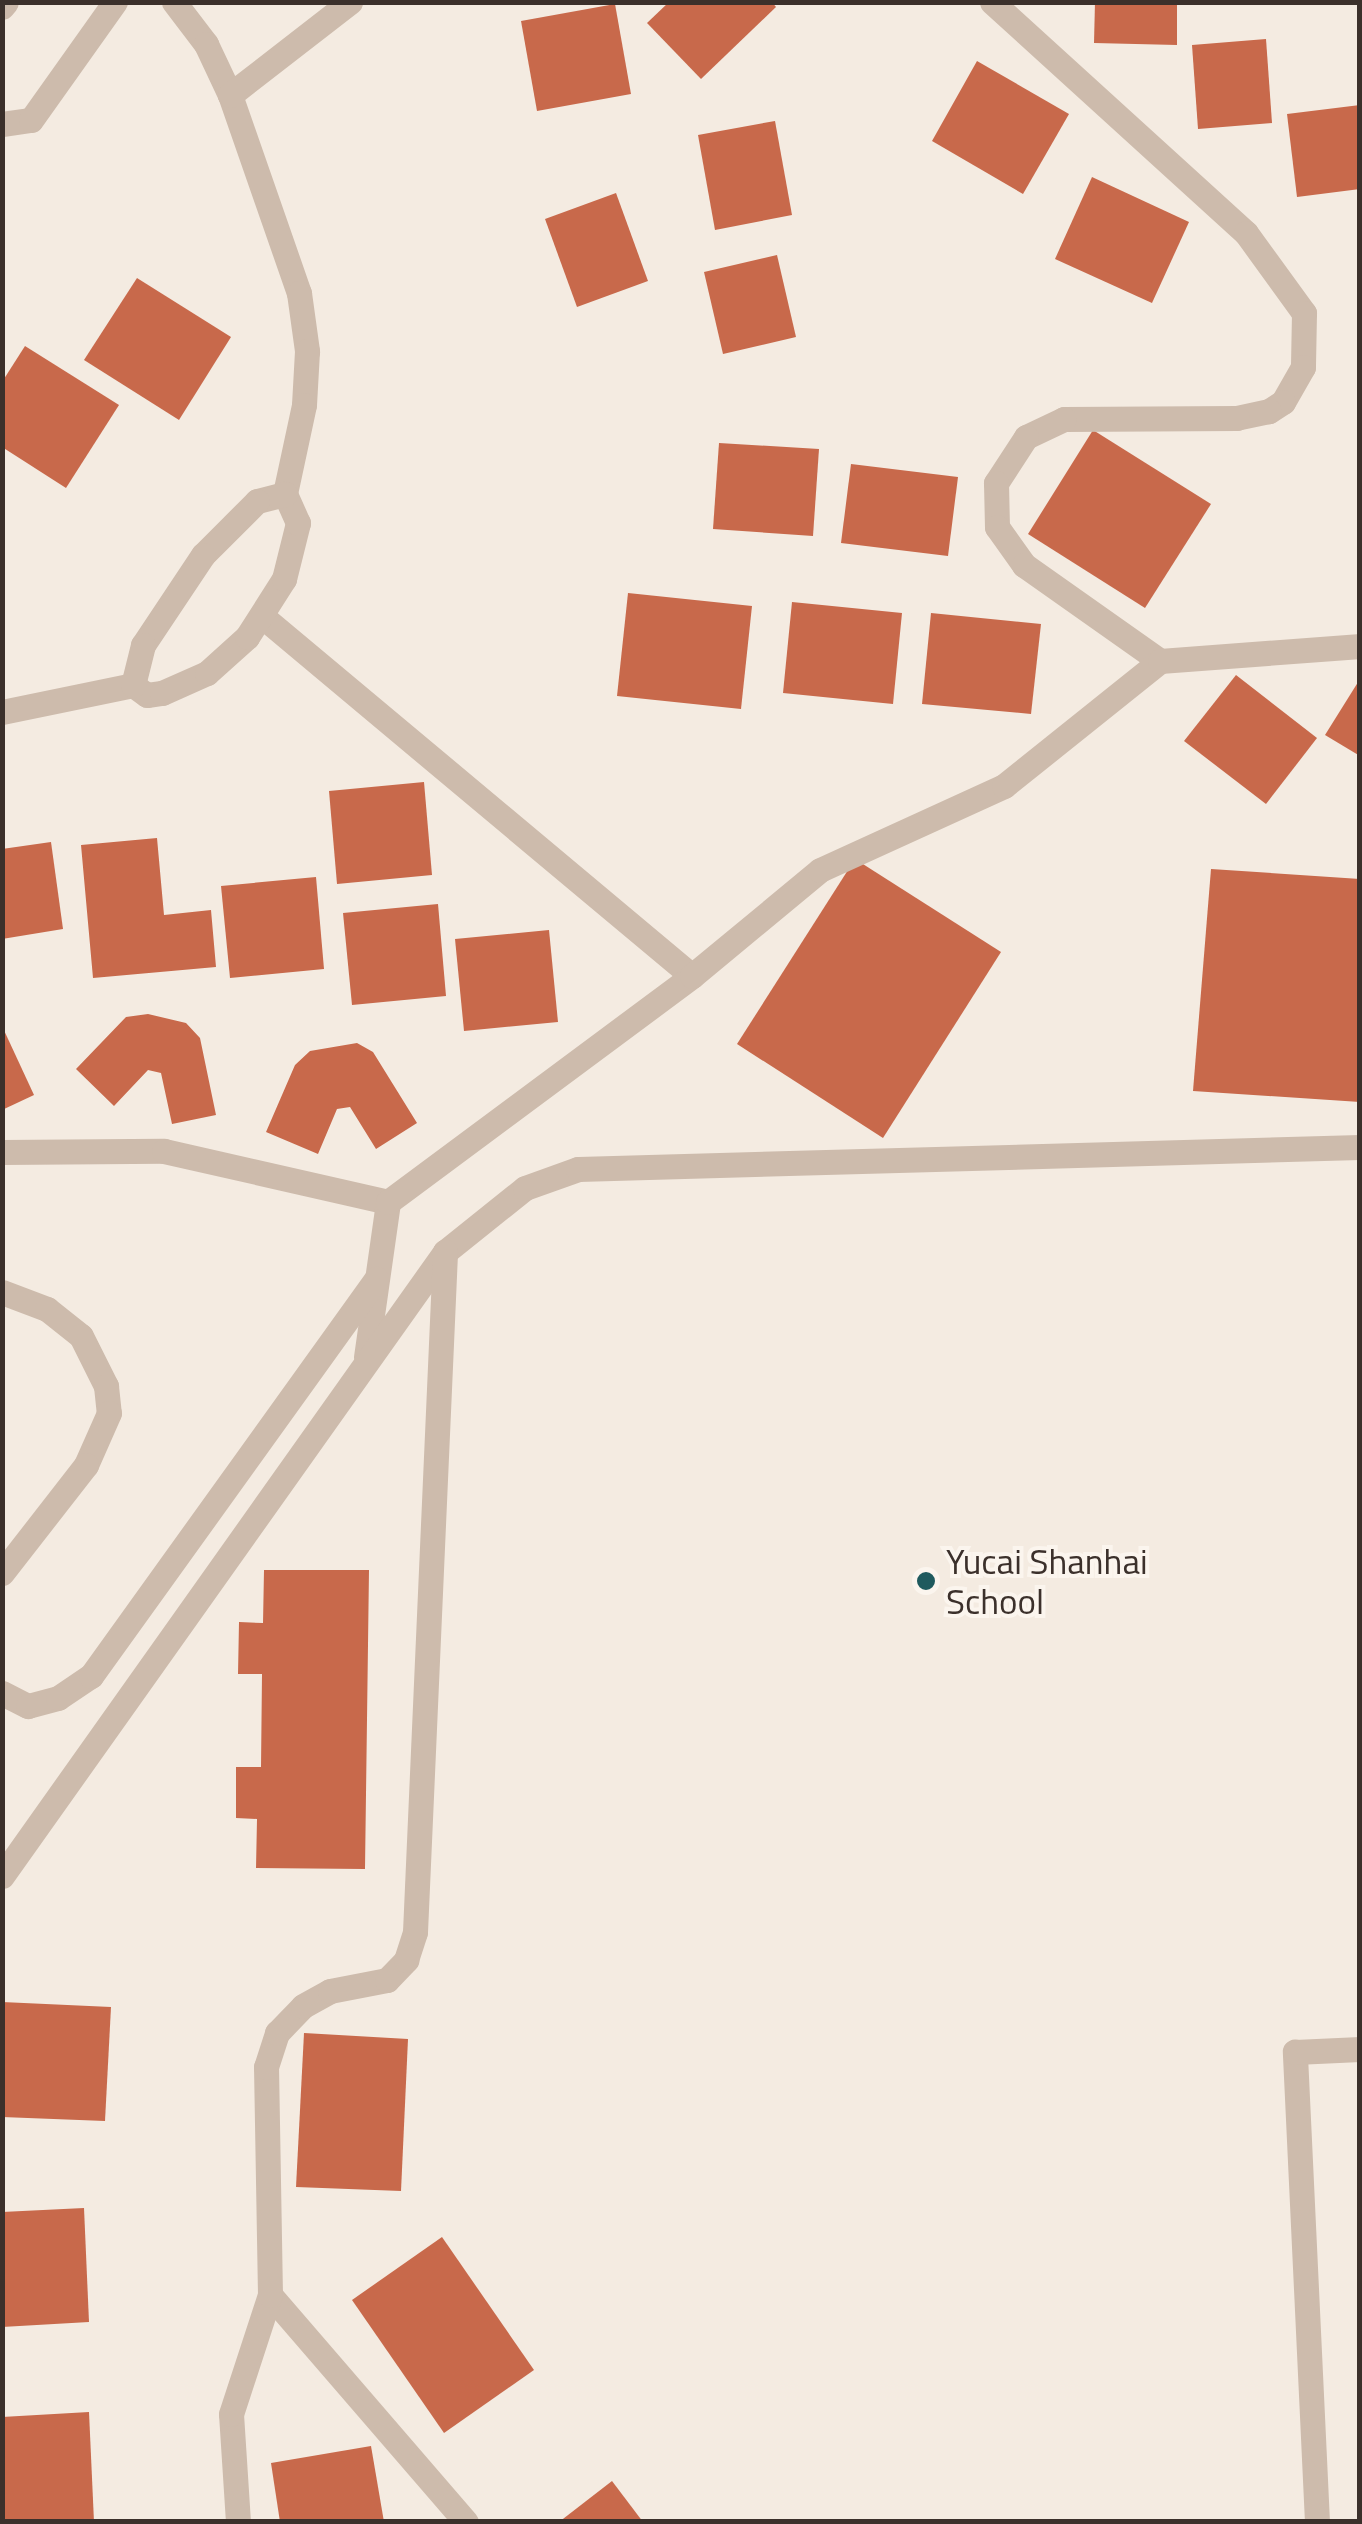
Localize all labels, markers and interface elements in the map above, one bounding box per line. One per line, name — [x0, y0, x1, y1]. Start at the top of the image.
place label: Yucai Shanhai School — [946, 1540, 1148, 1622]
marker: Yucai Shanhai School — [915, 1570, 937, 1592]

